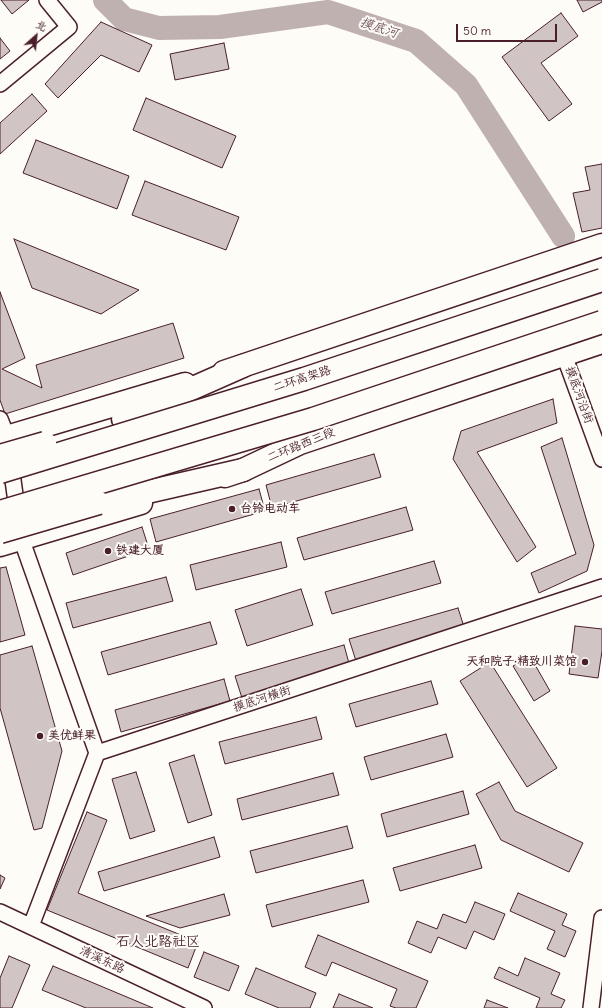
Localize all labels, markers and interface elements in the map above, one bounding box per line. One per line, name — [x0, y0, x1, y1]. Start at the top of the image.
water label: 摸底河 — [358, 15, 400, 41]
north arrow — [16, 16, 56, 56]
scale bar — [458, 16, 559, 42]
text: 北 — [33, 17, 50, 34]
text: 50 m — [463, 23, 491, 38]
street label: 二环高架路 — [271, 363, 333, 395]
street label: 摸底河沿街 — [562, 364, 596, 426]
street label: 二环路西三段 — [265, 425, 337, 465]
place label: 台铃电动车 — [240, 502, 300, 516]
marker: 台铃电动车 — [227, 504, 237, 514]
place label: 铁建大厦 — [116, 544, 164, 558]
marker: 铁建大厦 — [103, 546, 113, 556]
place label: 天和院子·精致川菜馆 — [466, 655, 577, 669]
marker: 天和院子·精致川菜馆 — [580, 657, 590, 667]
street label: 摸底河横街 — [231, 683, 293, 715]
place label: 美优鲜果 — [48, 729, 96, 743]
marker: 美优鲜果 — [35, 731, 45, 741]
district label: 石人北路社区 — [116, 934, 200, 950]
street label: 清溪东路 — [77, 943, 127, 977]

